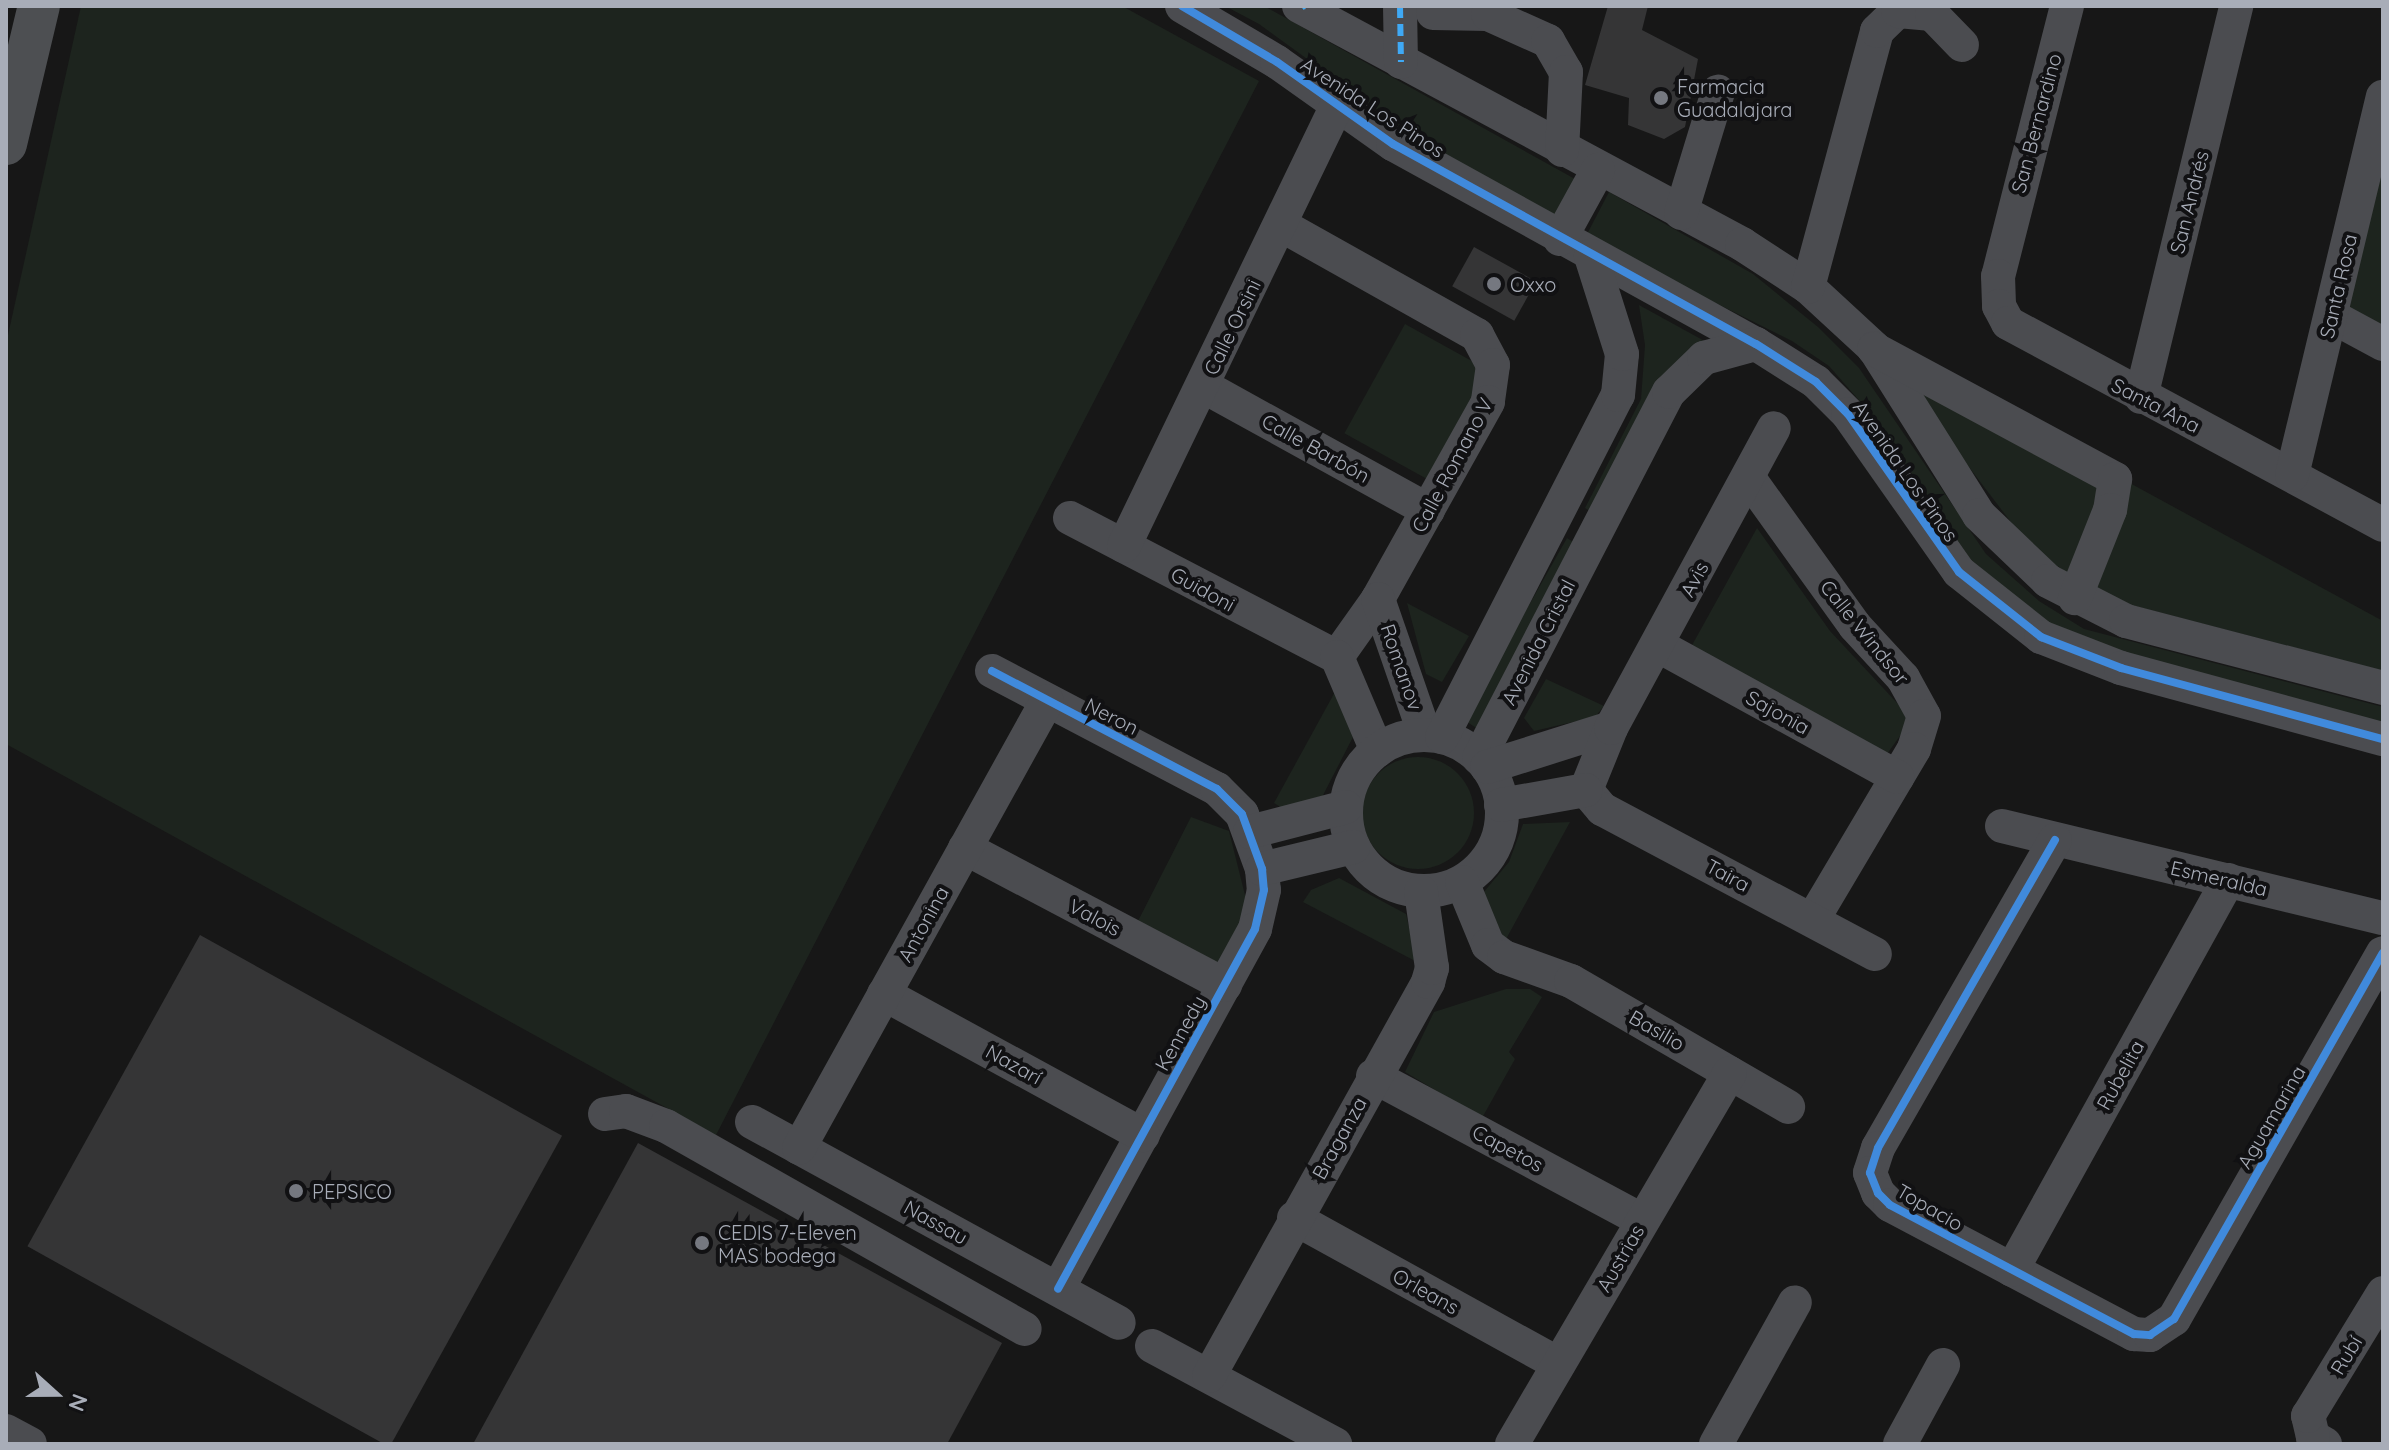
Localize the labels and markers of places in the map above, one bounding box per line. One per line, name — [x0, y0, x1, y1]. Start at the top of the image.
place label: Farmacia Guadalajara — [1677, 74, 1792, 121]
marker: Farmacia Guadalajara — [1652, 89, 1670, 107]
place label: Oxxo — [1510, 272, 1556, 296]
marker: Oxxo — [1485, 275, 1503, 293]
place label: PEPSICO — [312, 1179, 392, 1203]
marker: PEPSICO — [287, 1182, 305, 1200]
place label: CEDIS 7-Eleven MAS bodega — [718, 1220, 857, 1267]
marker: CEDIS 7-Eleven MAS bodega — [693, 1234, 711, 1252]

